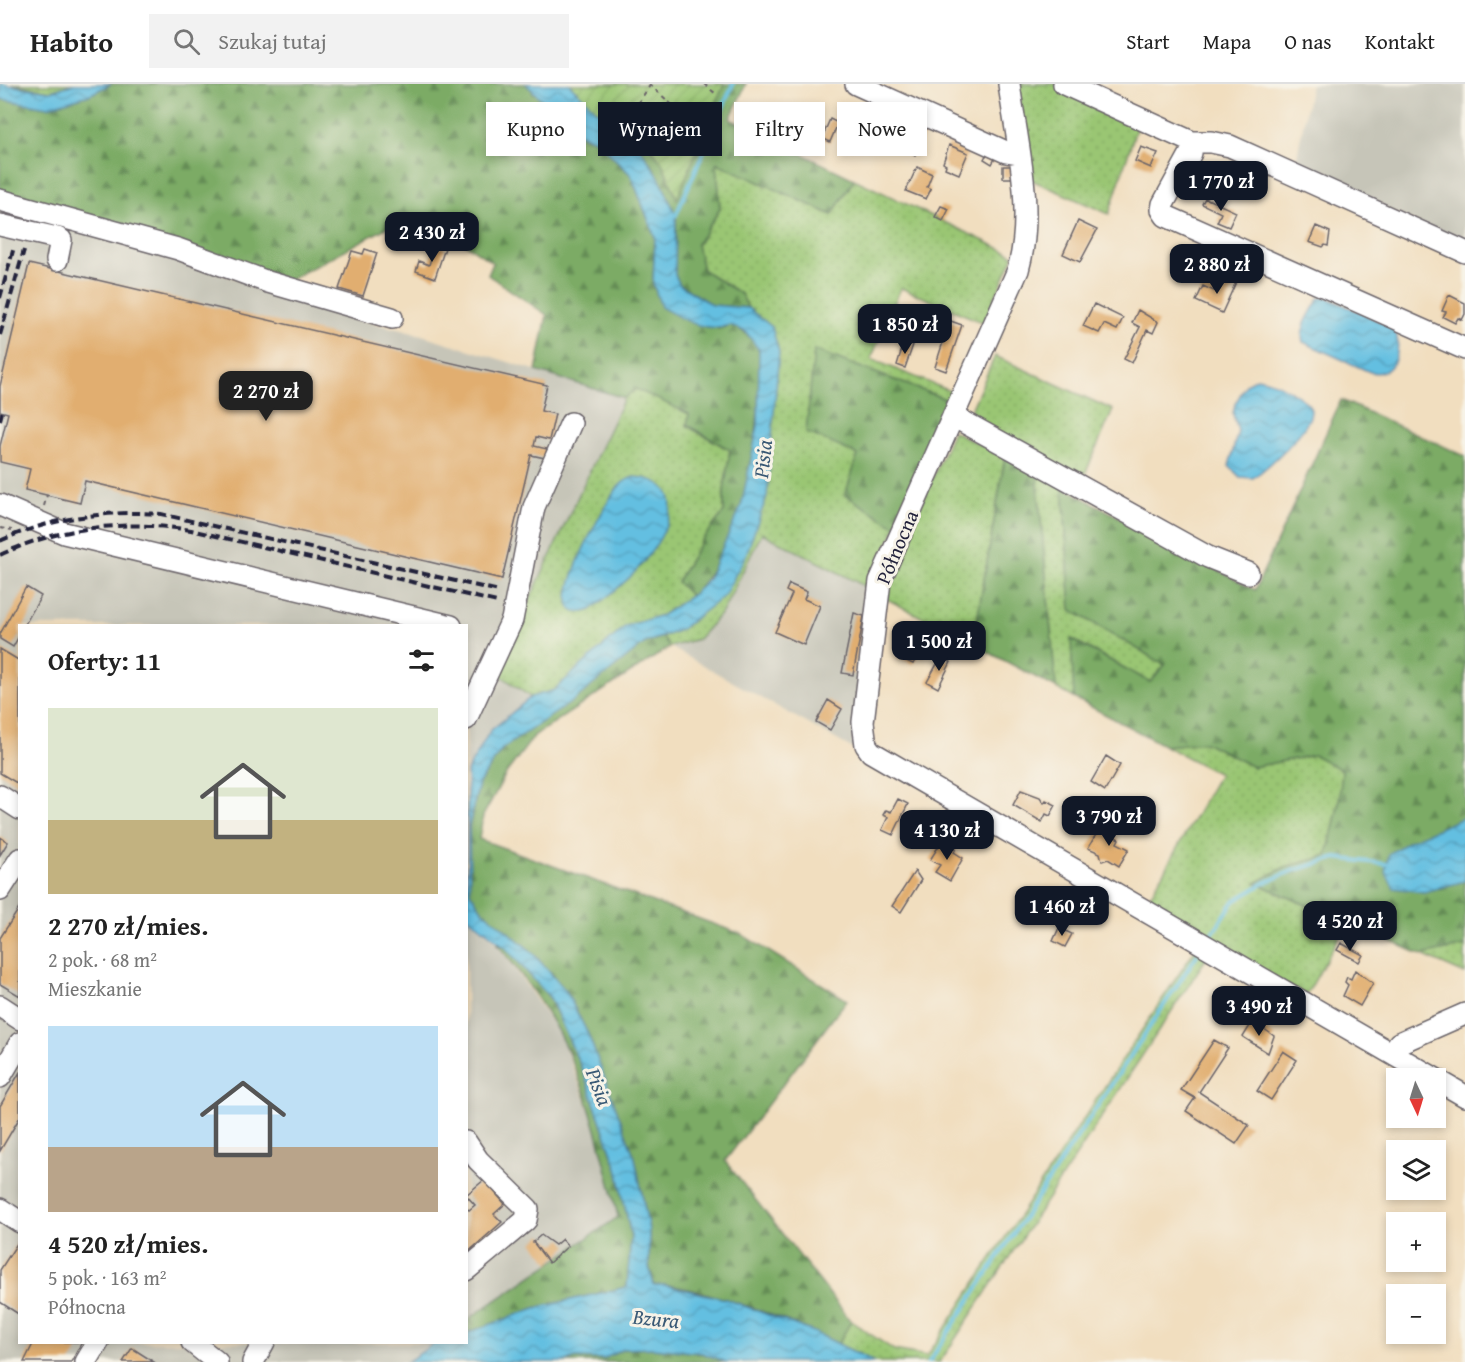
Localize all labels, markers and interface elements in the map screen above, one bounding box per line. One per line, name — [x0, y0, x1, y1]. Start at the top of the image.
search box — [149, 14, 569, 68]
text: Habito — [30, 21, 113, 62]
icon: search — [170, 25, 203, 58]
text: Szukaj tutaj — [218, 25, 327, 57]
text: Start — [1126, 26, 1170, 57]
text: Mapa — [1203, 26, 1251, 57]
text: O nas — [1284, 26, 1332, 57]
text: Kontakt — [1365, 26, 1435, 57]
chip: Kupno — [486, 102, 586, 156]
chip: Wynajem — [598, 102, 722, 156]
chip: Filtry — [734, 102, 825, 156]
chip: Nowe — [837, 102, 927, 156]
pin: 1 770 zł — [1159, 161, 1283, 212]
text: 1 770 zł — [1188, 166, 1254, 195]
pin: 2 430 zł — [370, 212, 494, 263]
text: 2 430 zł — [399, 217, 465, 246]
pin: 2 880 zł — [1155, 244, 1279, 295]
text: 2 880 zł — [1184, 249, 1250, 278]
pin: 1 850 zł — [843, 304, 967, 355]
text: 1 850 zł — [872, 309, 938, 338]
pin: 2 270 zł — [204, 371, 328, 422]
text: 2 270 zł — [233, 376, 299, 405]
water label: Pisia — [745, 438, 780, 481]
street label: Północna — [868, 505, 925, 588]
pin: 1 500 zł — [877, 621, 1001, 672]
text: 1 500 zł — [906, 626, 972, 655]
text: Oferty: 11 — [48, 641, 161, 680]
icon: filters — [405, 644, 438, 677]
icon: home — [189, 747, 297, 855]
pin: 3 790 zł — [1047, 796, 1171, 847]
text: 3 790 zł — [1076, 801, 1142, 830]
pin: 4 130 zł — [885, 810, 1009, 861]
text: 4 130 zł — [914, 815, 980, 844]
pin: 1 460 zł — [1000, 886, 1124, 937]
text: 1 460 zł — [1029, 891, 1095, 920]
pin: 4 520 zł — [1288, 901, 1412, 952]
text: 2 270 zł/mies. — [48, 906, 208, 945]
text: 4 520 zł — [1317, 906, 1383, 935]
text: 2 pok. · 68 m² — [48, 945, 157, 974]
text: Mieszkanie — [48, 974, 142, 1003]
pin: 3 490 zł — [1197, 986, 1321, 1037]
text: 3 490 zł — [1226, 991, 1292, 1020]
water label: Pisia — [578, 1062, 621, 1111]
icon: home — [189, 1065, 297, 1173]
north arrow — [1386, 1068, 1446, 1128]
map controls — [1386, 1068, 1446, 1344]
button: layers — [1386, 1140, 1446, 1200]
button: + — [1386, 1212, 1446, 1272]
text: 4 520 zł/mies. — [48, 1224, 208, 1263]
text: 5 pok. · 163 m² — [48, 1263, 167, 1292]
button: − — [1386, 1284, 1446, 1344]
text: Północna — [48, 1292, 126, 1321]
water label: Bzura — [630, 1301, 681, 1336]

